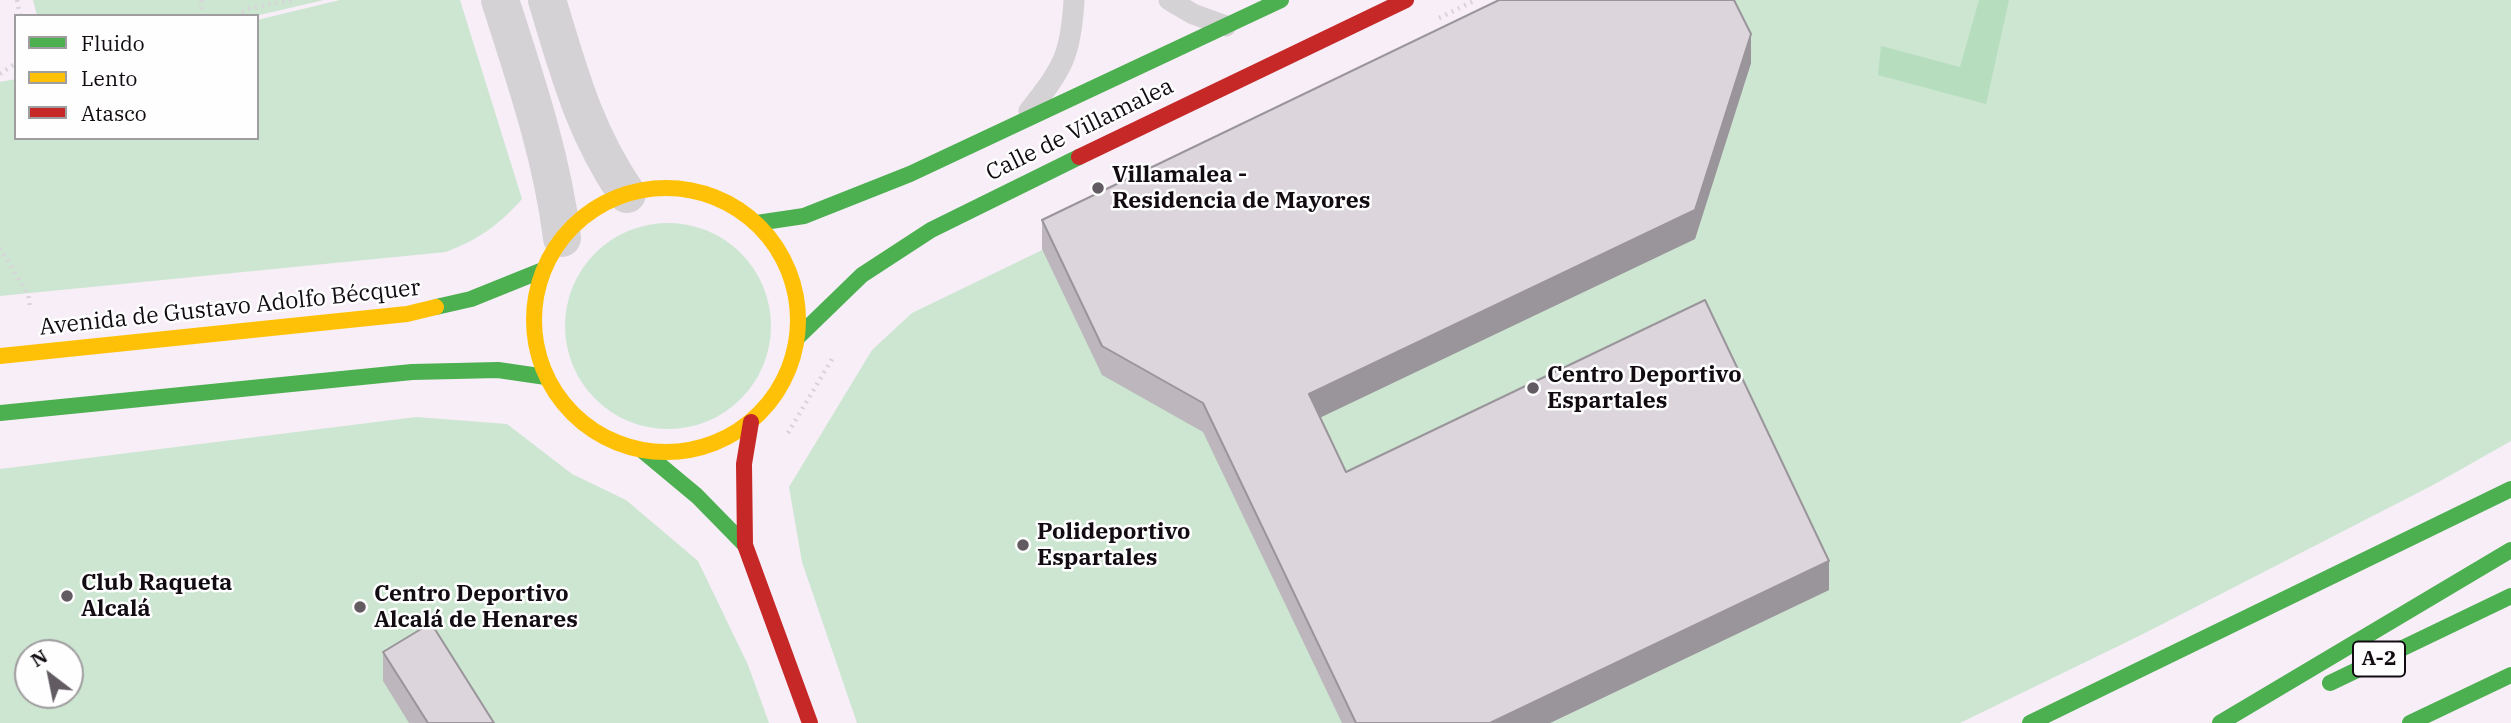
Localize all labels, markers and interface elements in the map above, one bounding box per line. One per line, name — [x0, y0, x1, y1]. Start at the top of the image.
legend — [14, 14, 259, 140]
text: Fluido — [81, 29, 145, 57]
text: Lento — [81, 64, 137, 92]
street label: Calle de Villamalea — [982, 73, 1178, 187]
text: Atasco — [81, 99, 147, 127]
place label: Villamalea - Residencia de Mayores — [1112, 161, 1370, 215]
marker: Villamalea - Residencia de Mayores — [1090, 180, 1106, 196]
street label: Avenida de Gustavo Adolfo Bécquer — [38, 274, 422, 342]
place label: Centro Deportivo Espartales — [1547, 361, 1742, 415]
marker: Centro Deportivo Espartales — [1525, 380, 1541, 396]
place label: Polideportivo Espartales — [1037, 518, 1191, 572]
marker: Polideportivo Espartales — [1015, 537, 1031, 553]
place label: Club Raqueta Alcalá — [81, 569, 232, 623]
place label: Centro Deportivo Alcalá de Henares — [374, 580, 578, 634]
marker: Club Raqueta Alcalá — [59, 588, 75, 604]
marker: Centro Deportivo Alcalá de Henares — [352, 599, 368, 615]
north arrow — [14, 639, 84, 709]
road number: A-2 — [2353, 642, 2405, 676]
text: N — [26, 644, 52, 672]

